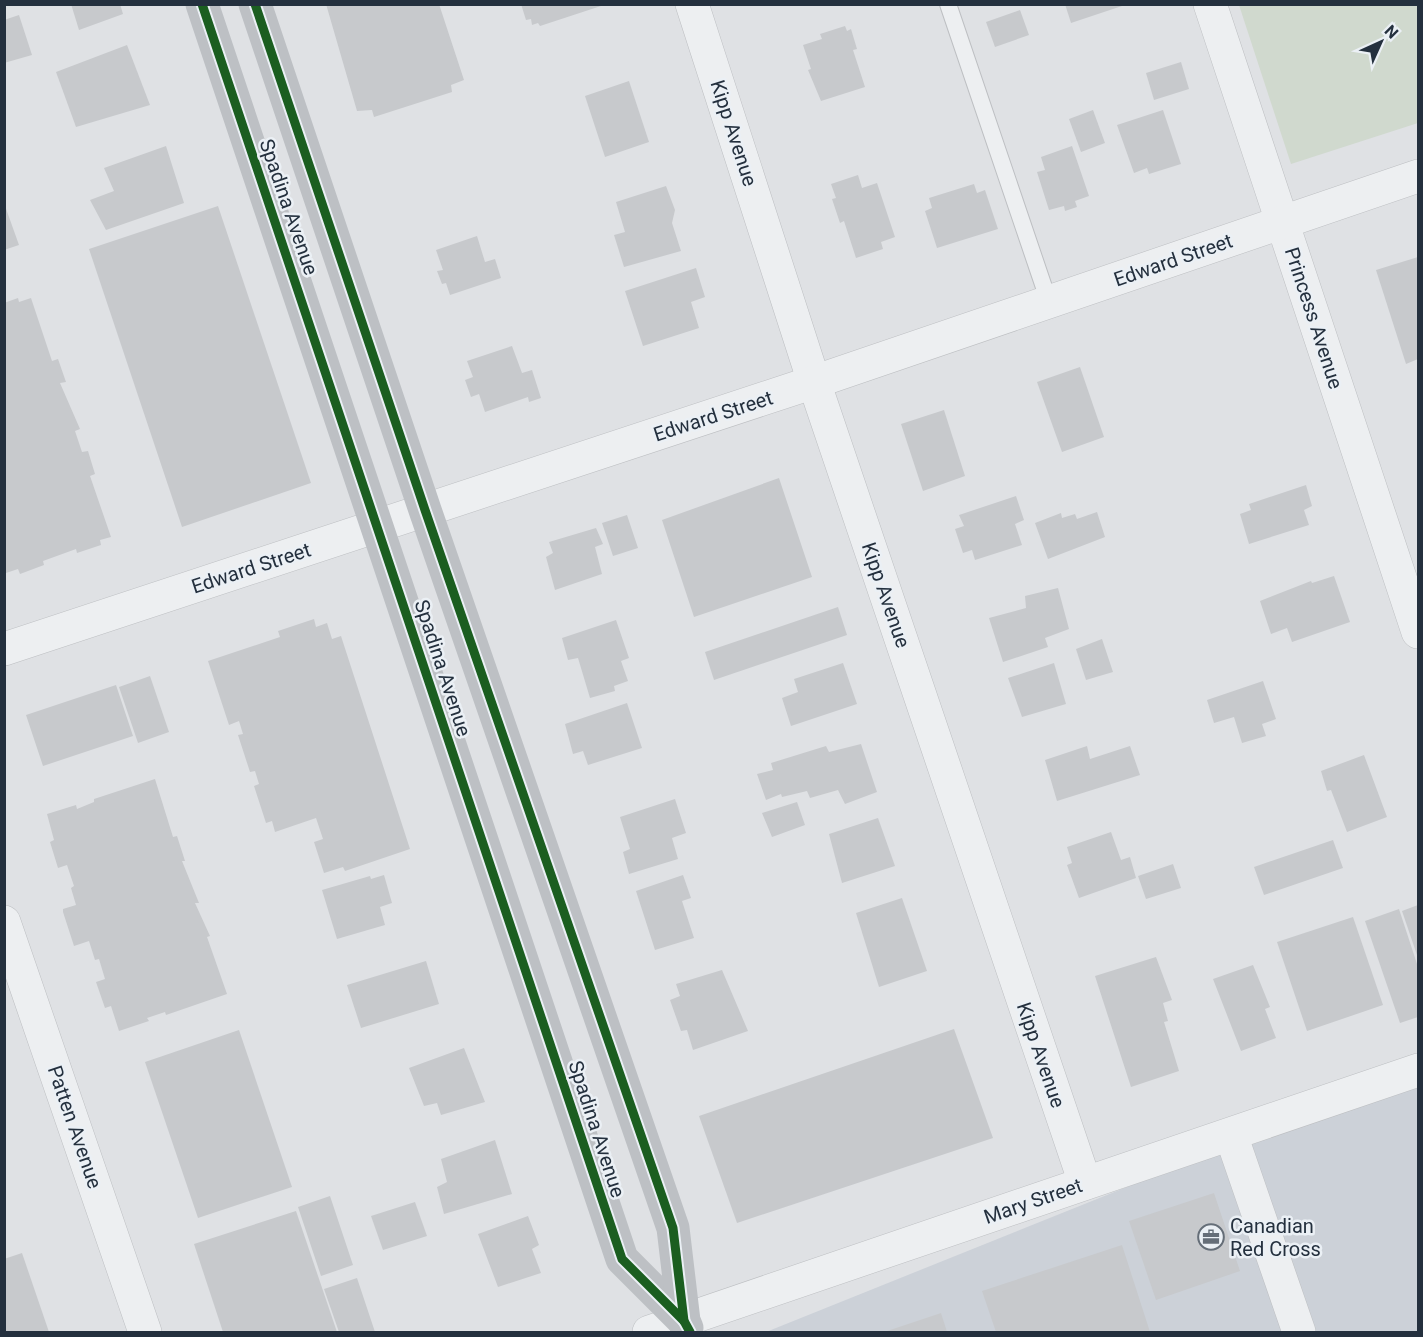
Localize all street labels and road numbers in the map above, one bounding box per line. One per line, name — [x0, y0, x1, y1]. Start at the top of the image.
street label: Kipp Avenue — [706, 77, 762, 189]
street label: Spadina Avenue — [254, 136, 324, 278]
street label: Edward Street — [1110, 228, 1236, 292]
street label: Princess Avenue — [1280, 244, 1348, 392]
street label: Edward Street — [650, 385, 776, 447]
street label: Edward Street — [188, 537, 314, 599]
street label: Kipp Avenue — [857, 539, 915, 651]
street label: Spadina Avenue — [410, 597, 476, 739]
street label: Kipp Avenue — [1012, 999, 1070, 1111]
street label: Spadina Avenue — [564, 1058, 630, 1200]
street label: Patten Avenue — [43, 1062, 107, 1192]
street label: Mary Street — [981, 1173, 1085, 1229]

